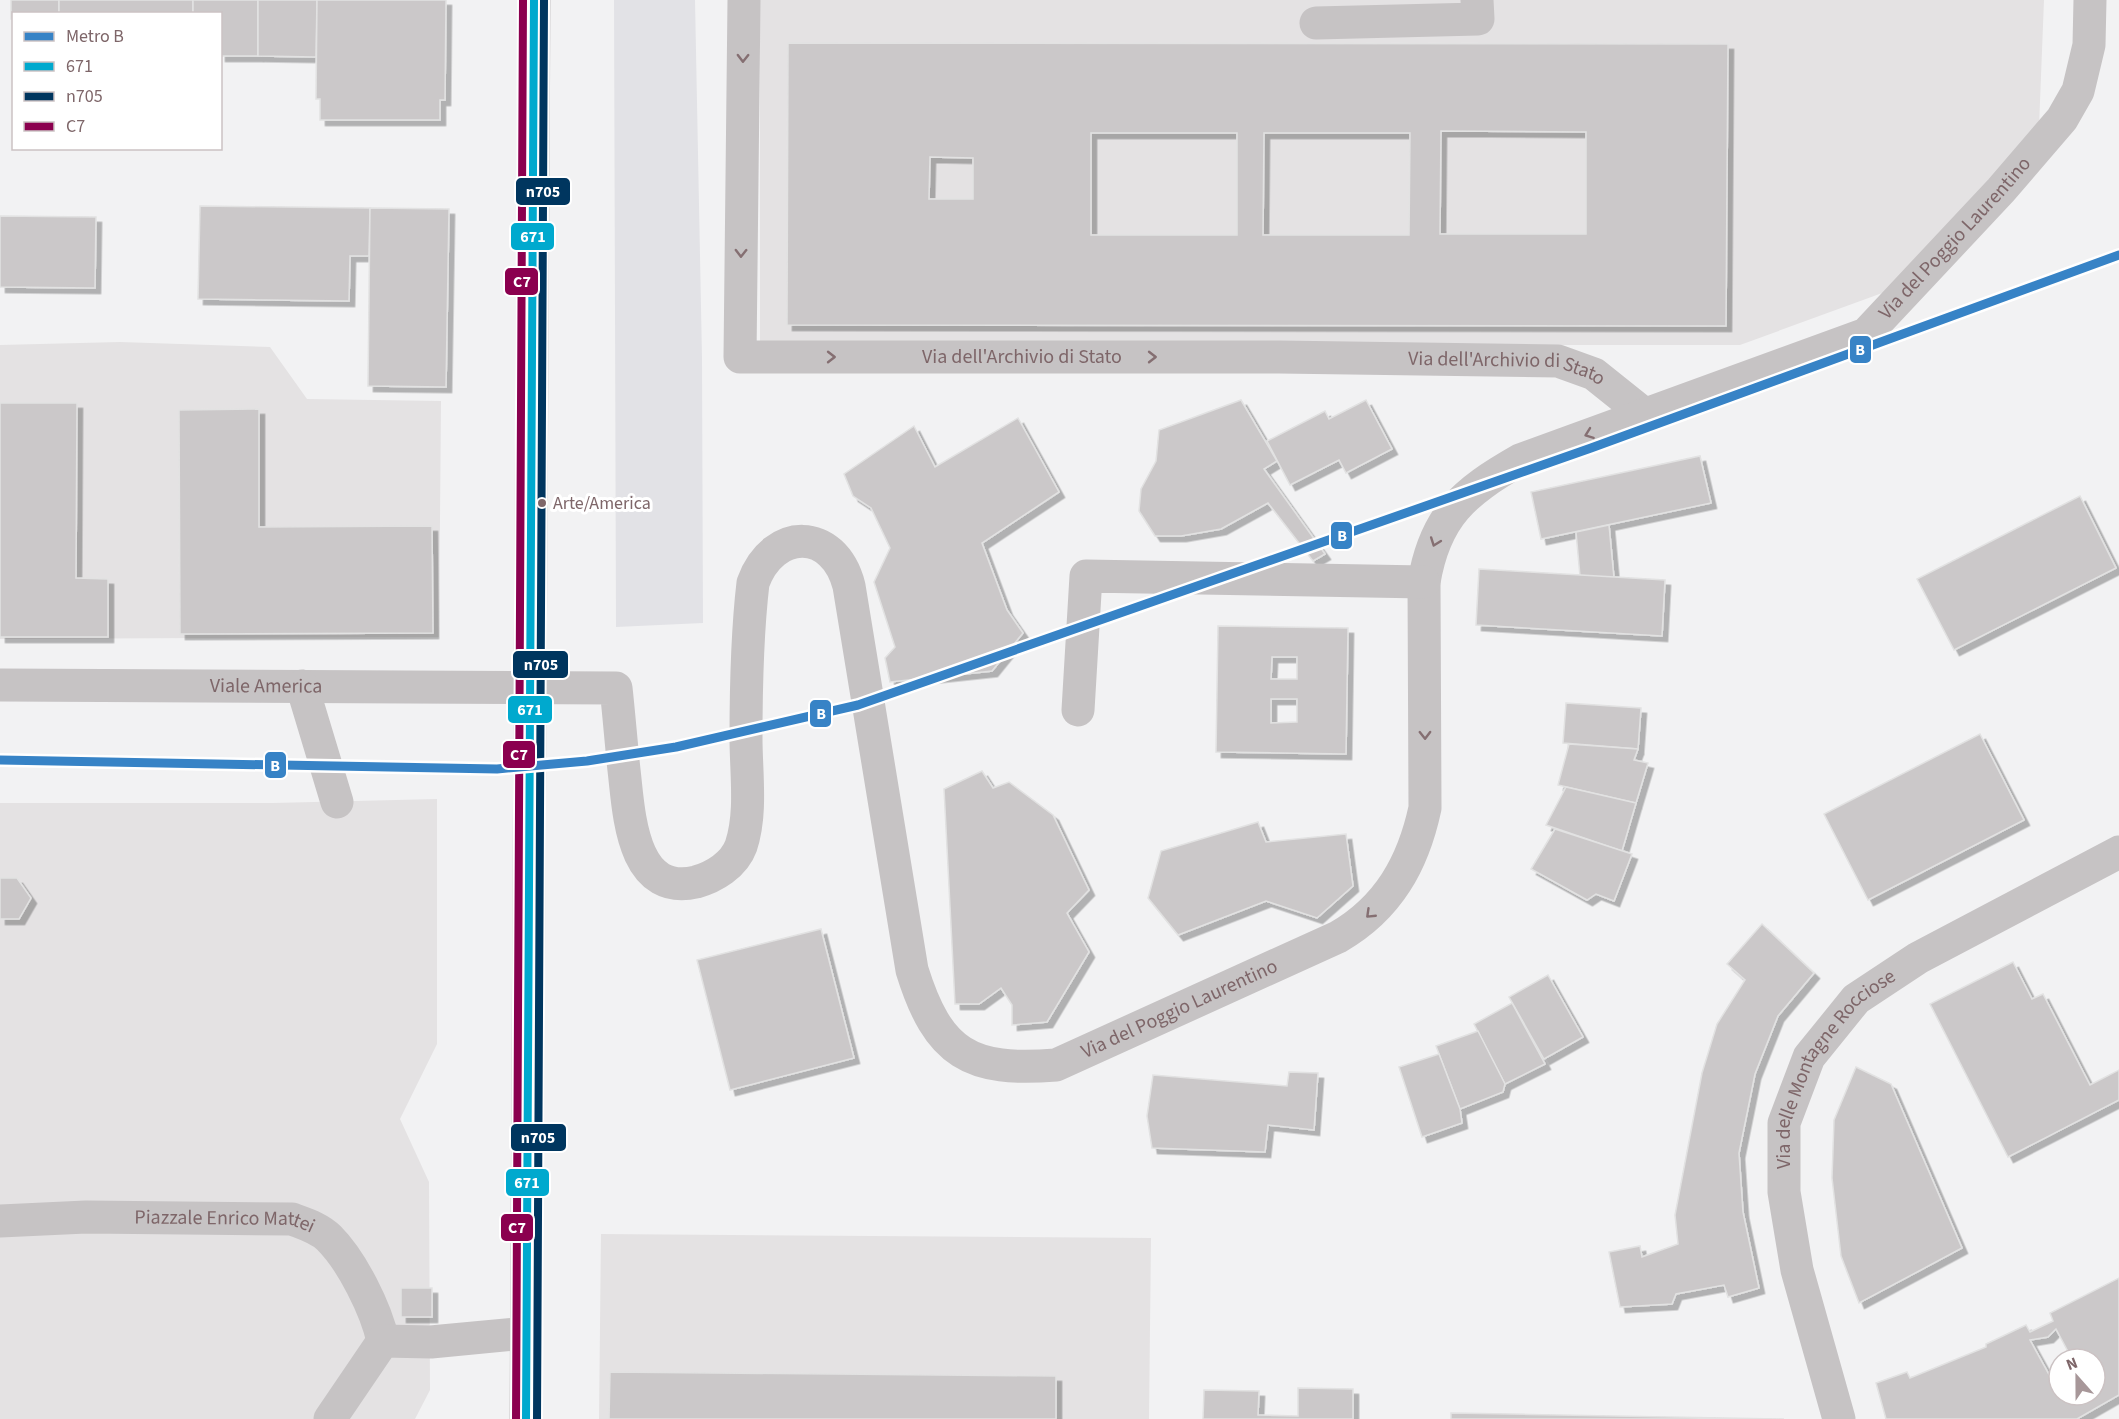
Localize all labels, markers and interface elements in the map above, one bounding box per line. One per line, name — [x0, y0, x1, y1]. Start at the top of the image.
legend — [12, 12, 222, 150]
text: Metro B — [66, 24, 124, 49]
text: 671 — [66, 54, 93, 79]
one-way arrow — [737, 54, 749, 63]
text: n705 — [66, 84, 103, 109]
text: C7 — [66, 114, 85, 139]
street label: Via del Poggio Laurentino — [1872, 151, 2038, 326]
line badge: n705 — [515, 177, 571, 206]
text: n705 — [526, 181, 560, 203]
line badge: 671 — [510, 222, 555, 251]
text: 671 — [520, 226, 546, 248]
one-way arrow — [735, 249, 747, 258]
line badge: C7 — [504, 267, 539, 296]
text: C7 — [513, 271, 531, 293]
line badge: B — [1849, 335, 1872, 364]
text: B — [1855, 339, 1865, 361]
street label: Via dell'Archivio di Stato — [922, 343, 1122, 371]
street label: Via dell'Archivio di Stato — [1408, 345, 1612, 392]
one-way arrow — [827, 351, 836, 363]
one-way arrow — [1148, 351, 1157, 363]
one-way arrow — [1584, 427, 1595, 439]
place label: Arte/America — [553, 491, 651, 516]
marker: Arte/America — [536, 497, 548, 509]
line badge: B — [1330, 521, 1353, 550]
text: B — [1337, 525, 1347, 547]
one-way arrow — [1430, 536, 1443, 547]
line badge: n705 — [512, 650, 569, 679]
text: n705 — [524, 654, 558, 676]
street label: Viale America — [210, 672, 322, 701]
line badge: 671 — [507, 695, 553, 724]
text: 671 — [517, 699, 543, 721]
line badge: B — [809, 699, 832, 728]
text: B — [816, 703, 826, 725]
one-way arrow — [1419, 731, 1431, 740]
line badge: C7 — [502, 740, 536, 769]
text: C7 — [510, 744, 528, 766]
line badge: B — [264, 751, 287, 779]
text: B — [270, 755, 280, 777]
one-way arrow — [1367, 907, 1377, 918]
street label: Via del Poggio Laurentino — [1077, 952, 1282, 1066]
street label: Via delle Montagne Rocciose — [1770, 962, 1901, 1169]
line badge: n705 — [510, 1123, 567, 1152]
text: n705 — [521, 1127, 555, 1149]
line badge: 671 — [505, 1168, 550, 1197]
text: 671 — [514, 1172, 540, 1194]
street label: Piazzale Enrico Mattei — [134, 1203, 320, 1240]
line badge: C7 — [500, 1213, 534, 1242]
text: C7 — [508, 1217, 526, 1239]
north arrow — [2047, 1347, 2107, 1407]
text: N — [2063, 1352, 2081, 1376]

